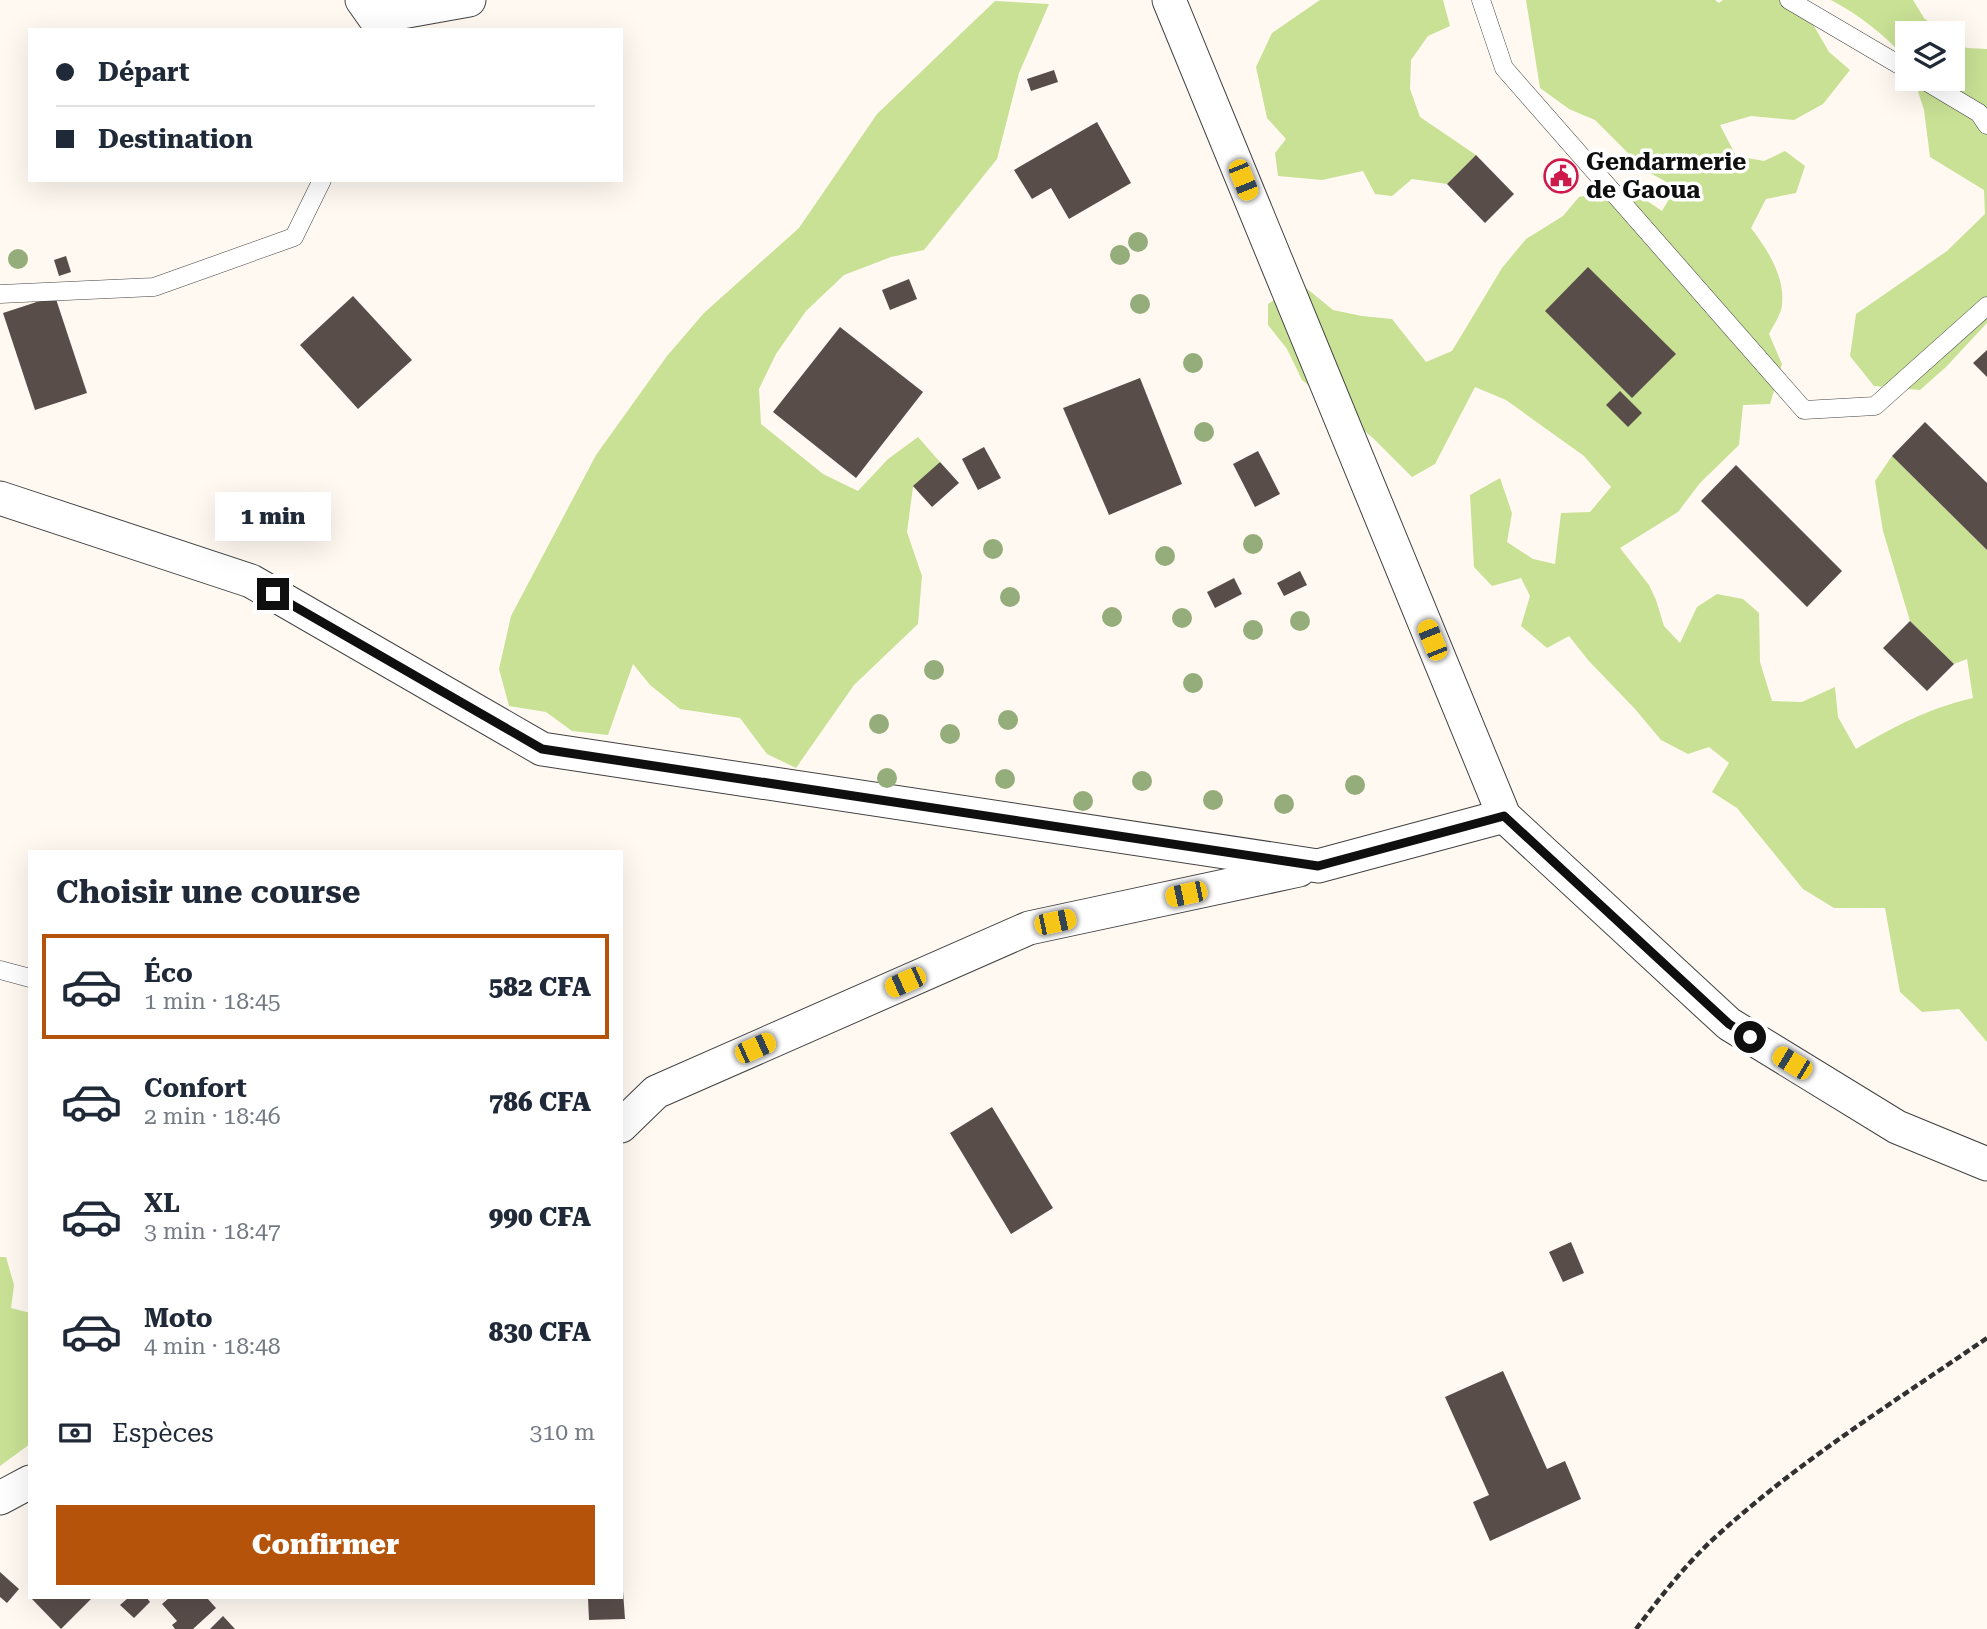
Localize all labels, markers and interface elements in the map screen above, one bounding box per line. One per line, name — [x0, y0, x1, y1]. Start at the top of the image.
map controls — [1895, 21, 1965, 91]
button: layers — [1895, 21, 1965, 91]
text: Départ — [98, 57, 190, 87]
text: Destination — [98, 124, 253, 154]
place label: Gendarmerie de Gaoua — [1586, 148, 1746, 204]
car — [1226, 157, 1261, 203]
public building icon: Gendarmerie de Gaoua — [1542, 157, 1580, 195]
callout: 1 min — [215, 492, 331, 542]
text: 1 min — [241, 503, 305, 530]
route end — [257, 578, 289, 610]
car — [1415, 617, 1450, 663]
text: Choisir une course — [56, 873, 360, 911]
car — [1164, 879, 1209, 909]
car — [1033, 907, 1078, 937]
icon: car — [60, 955, 123, 1018]
text: Éco — [144, 958, 193, 988]
car — [882, 964, 929, 1000]
text: 582 CFA — [489, 972, 591, 1002]
text: 1 min · 18:45 — [144, 988, 281, 1015]
route start — [1734, 1021, 1766, 1053]
car — [732, 1030, 779, 1066]
car — [1769, 1043, 1816, 1083]
icon: car — [60, 1070, 123, 1133]
text: Confort — [144, 1073, 247, 1103]
text: 786 CFA — [489, 1087, 591, 1117]
text: 2 min · 18:46 — [144, 1103, 281, 1130]
icon: car — [60, 1185, 123, 1248]
text: XL — [144, 1188, 180, 1218]
text: 990 CFA — [489, 1202, 591, 1232]
text: 3 min · 18:47 — [144, 1218, 281, 1245]
icon: car — [60, 1300, 123, 1363]
text: Moto — [144, 1303, 213, 1333]
text: 830 CFA — [489, 1317, 591, 1347]
text: 4 min · 18:48 — [144, 1333, 281, 1360]
icon: cash — [56, 1414, 94, 1452]
text: Espèces — [112, 1418, 214, 1448]
text: 310 m — [530, 1419, 595, 1446]
button: Confirmer — [56, 1505, 595, 1585]

